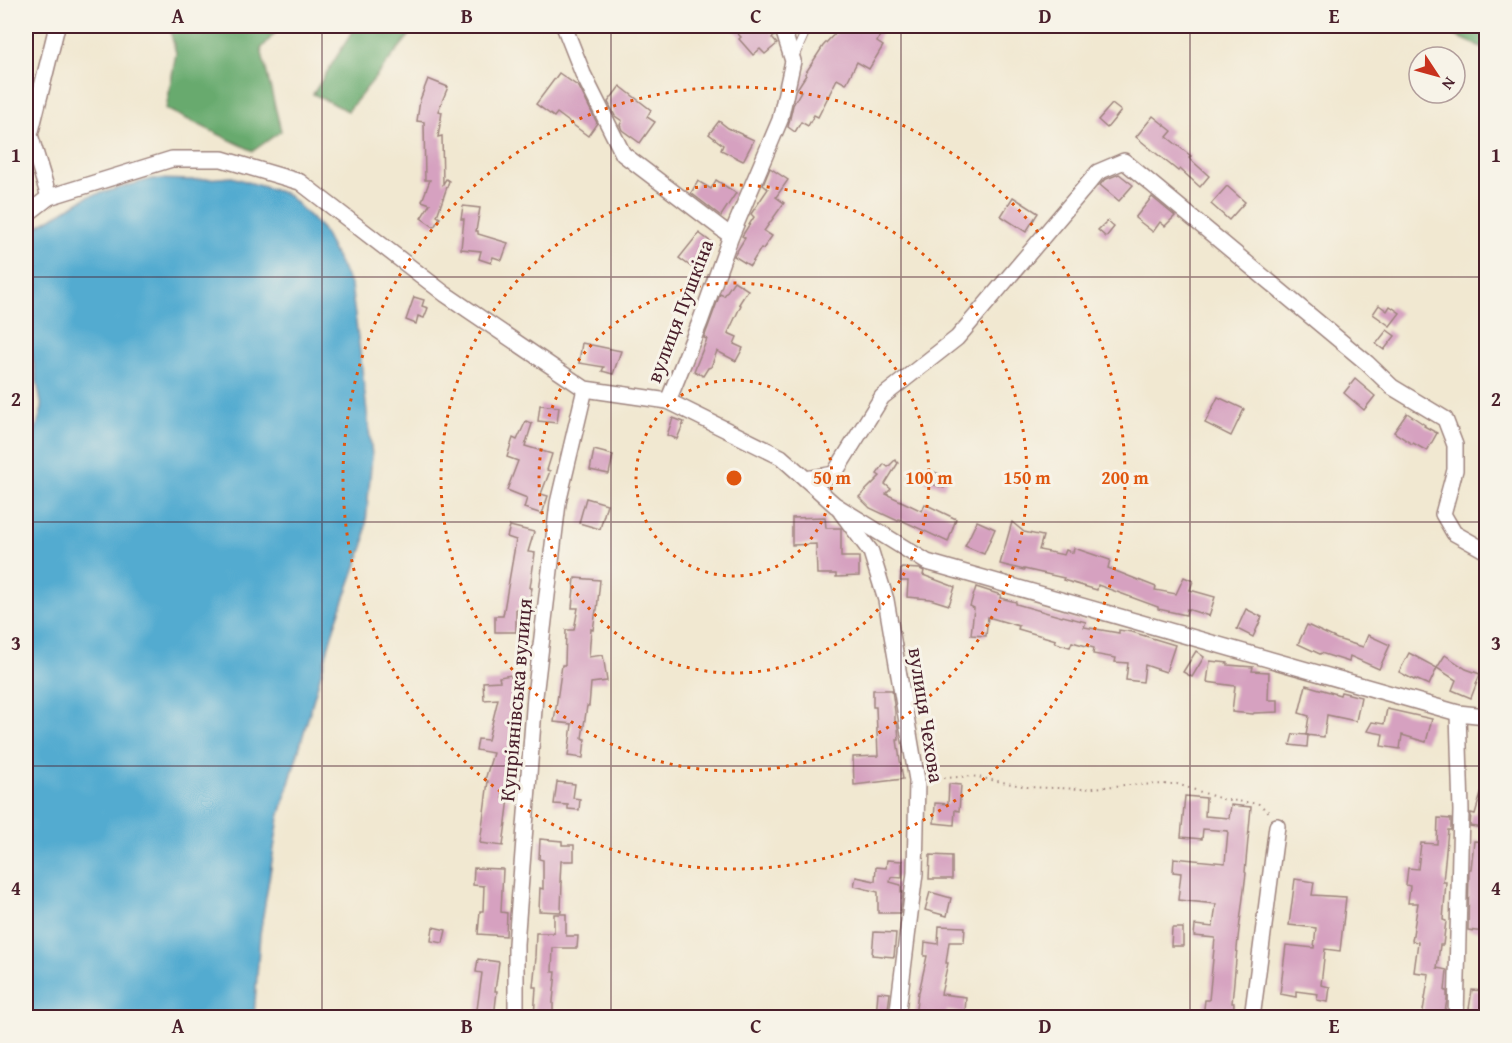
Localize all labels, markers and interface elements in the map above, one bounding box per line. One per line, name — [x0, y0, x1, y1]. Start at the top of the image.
text: A — [172, 1, 185, 30]
text: B — [461, 1, 473, 30]
text: C — [750, 1, 762, 30]
text: D — [1038, 1, 1052, 30]
text: E — [1329, 1, 1340, 30]
north arrow — [1407, 45, 1467, 105]
text: N — [1436, 72, 1462, 95]
text: 1 — [11, 140, 21, 169]
text: 1 — [1491, 140, 1501, 169]
street label: вулиця Пушкіна — [638, 235, 721, 387]
text: 2 — [11, 384, 21, 413]
text: 2 — [1491, 384, 1501, 413]
text: 50 m — [813, 464, 852, 491]
text: 100 m — [905, 464, 953, 491]
text: 150 m — [1003, 464, 1051, 491]
text: 200 m — [1101, 464, 1149, 491]
centre of rings — [724, 468, 744, 488]
street label: Купріянівська вулиця — [491, 597, 540, 803]
text: 3 — [11, 628, 21, 657]
text: 3 — [1491, 628, 1501, 657]
street label: вулиця Чехова — [901, 645, 952, 785]
text: 4 — [11, 873, 21, 902]
text: 4 — [1491, 873, 1501, 902]
text: A — [172, 1011, 185, 1040]
text: B — [461, 1011, 473, 1040]
text: C — [750, 1011, 762, 1040]
text: D — [1038, 1011, 1052, 1040]
text: E — [1329, 1011, 1340, 1040]

